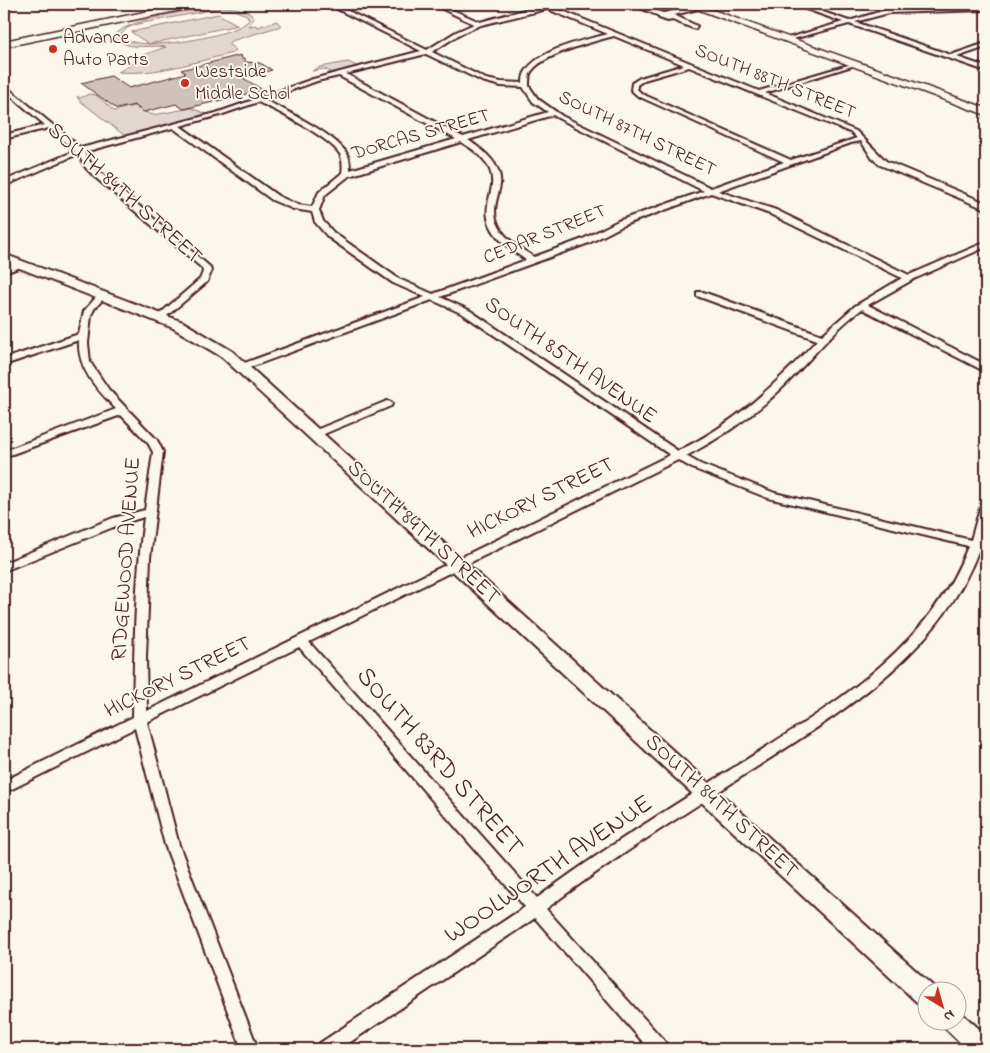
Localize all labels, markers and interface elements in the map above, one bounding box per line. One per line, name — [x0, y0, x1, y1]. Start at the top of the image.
place label: Advance Auto Parts — [63, 25, 149, 74]
street label: SOUTH 88TH STREET — [690, 37, 860, 127]
marker: Advance Auto Parts — [47, 43, 59, 55]
place label: Westside Middle Schol — [195, 59, 290, 108]
marker: Westside Middle Schol — [179, 77, 191, 89]
street label: SOUTH 87TH STREET — [554, 84, 721, 184]
street label: DORCAS STREET — [348, 102, 493, 168]
street label: SOUTH 84TH STREET — [39, 115, 209, 273]
street label: CEDAR STREET — [480, 198, 611, 272]
street label: SOUTH 85TH AVENUE — [477, 289, 663, 433]
street label: HICKORY STREET — [462, 449, 620, 548]
street label: SOUTH 84TH STREET — [339, 453, 507, 613]
street label: RIDGEWOOD AVENUE — [104, 456, 150, 662]
street label: HICKORY STREET — [99, 628, 257, 727]
street label: SOUTH 83RD STREET — [346, 659, 532, 865]
street label: SOUTH 84TH STREET — [637, 727, 805, 887]
street label: WOOLWORTH AVENUE — [437, 786, 661, 954]
north arrow — [918, 980, 968, 1030]
text: N — [939, 1004, 959, 1026]

